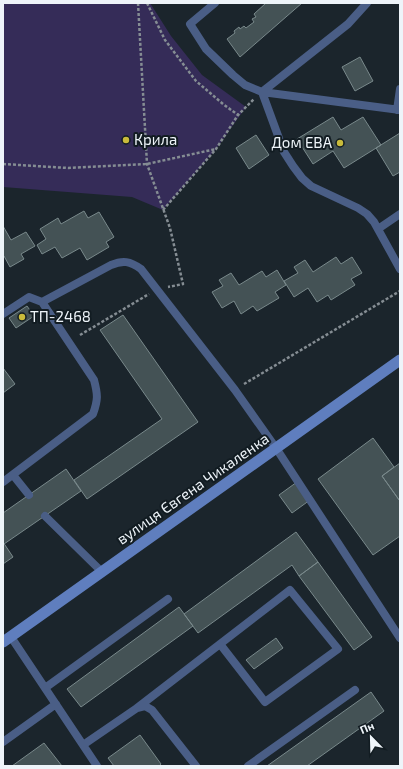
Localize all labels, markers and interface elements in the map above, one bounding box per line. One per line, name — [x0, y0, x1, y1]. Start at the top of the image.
place label: Крила — [134, 130, 177, 148]
place label: Дом ЕВА — [271, 133, 333, 151]
marker: Крила — [121, 135, 131, 145]
marker: Дом ЕВА — [335, 138, 345, 148]
place label: ТП-2468 — [30, 307, 91, 325]
marker: ТП-2468 — [17, 312, 27, 322]
street label: вулиця Євгена Чикаленка — [113, 429, 273, 548]
north arrow — [351, 717, 391, 757]
text: Пн — [358, 719, 376, 736]

